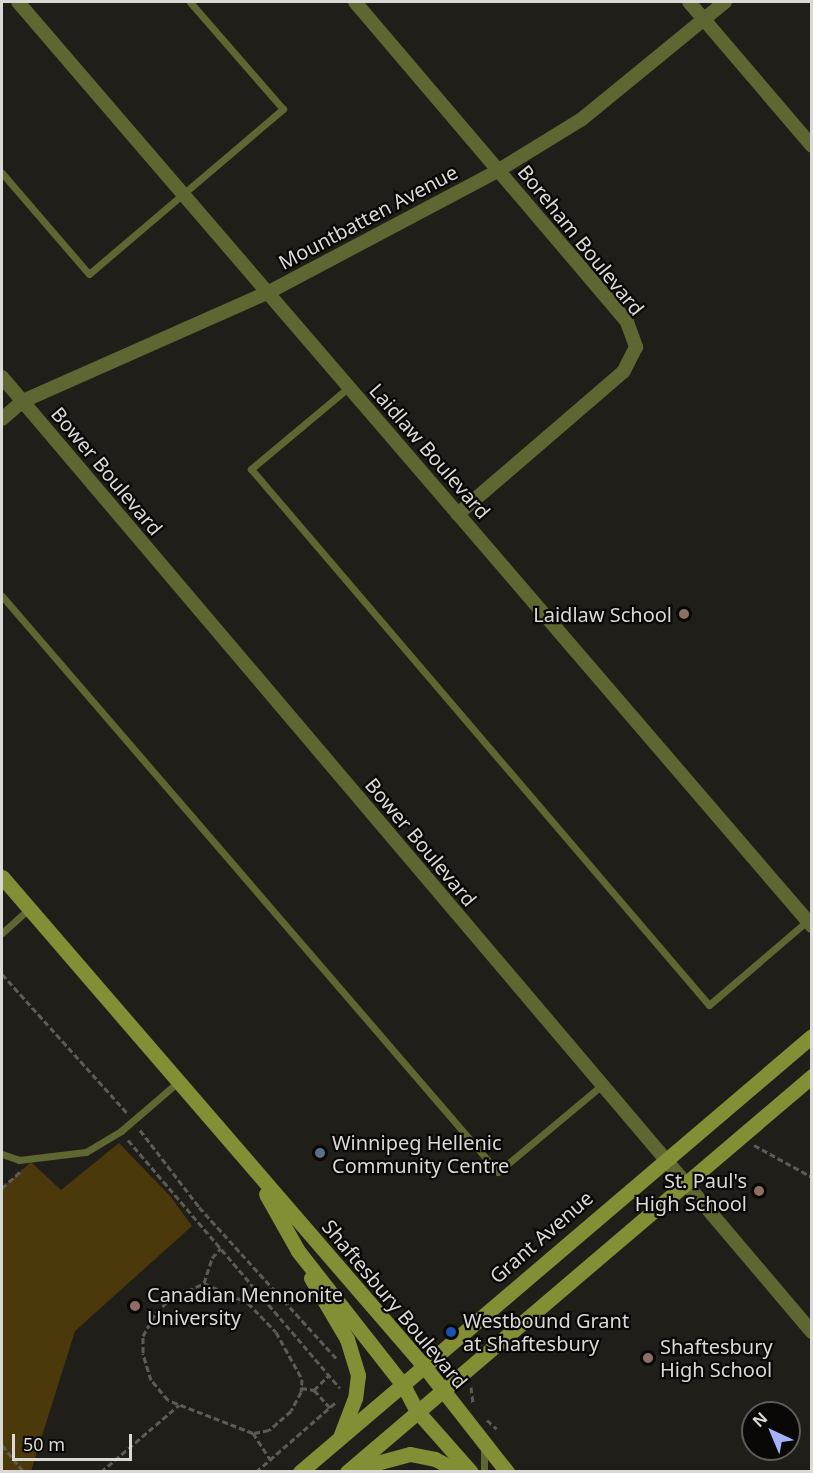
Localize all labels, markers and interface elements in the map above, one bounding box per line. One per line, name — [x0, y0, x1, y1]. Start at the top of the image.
street label: Mountbatten Avenue — [274, 160, 462, 274]
street label: Boreham Boulevard — [513, 160, 649, 320]
street label: Laidlaw Boulevard — [365, 378, 495, 524]
street label: Bower Boulevard — [46, 402, 168, 540]
place label: Laidlaw School — [533, 602, 672, 626]
marker: Laidlaw School — [677, 607, 691, 621]
street label: Bower Boulevard — [360, 773, 482, 911]
place label: Winnipeg Hellenic Community Centre — [332, 1130, 509, 1177]
marker: Winnipeg Hellenic Community Centre — [313, 1146, 327, 1160]
place label: St. Paul's High School — [635, 1168, 747, 1215]
marker: St. Paul's High School — [752, 1184, 766, 1198]
street label: Grant Avenue — [485, 1186, 597, 1288]
street label: Shaftesbury Boulevard — [317, 1215, 473, 1393]
place label: Canadian Mennonite University — [147, 1282, 343, 1329]
marker: Canadian Mennonite University — [128, 1299, 142, 1313]
place label: Westbound Grant at Shaftesbury — [463, 1308, 629, 1355]
marker: Westbound Grant at Shaftesbury — [444, 1325, 458, 1339]
place label: Shaftesbury High School — [660, 1334, 773, 1381]
marker: Shaftesbury High School — [641, 1351, 655, 1365]
north arrow — [741, 1401, 801, 1461]
text: N — [748, 1407, 772, 1432]
scale bar — [15, 1422, 135, 1460]
text: 50 m — [23, 1432, 65, 1456]

